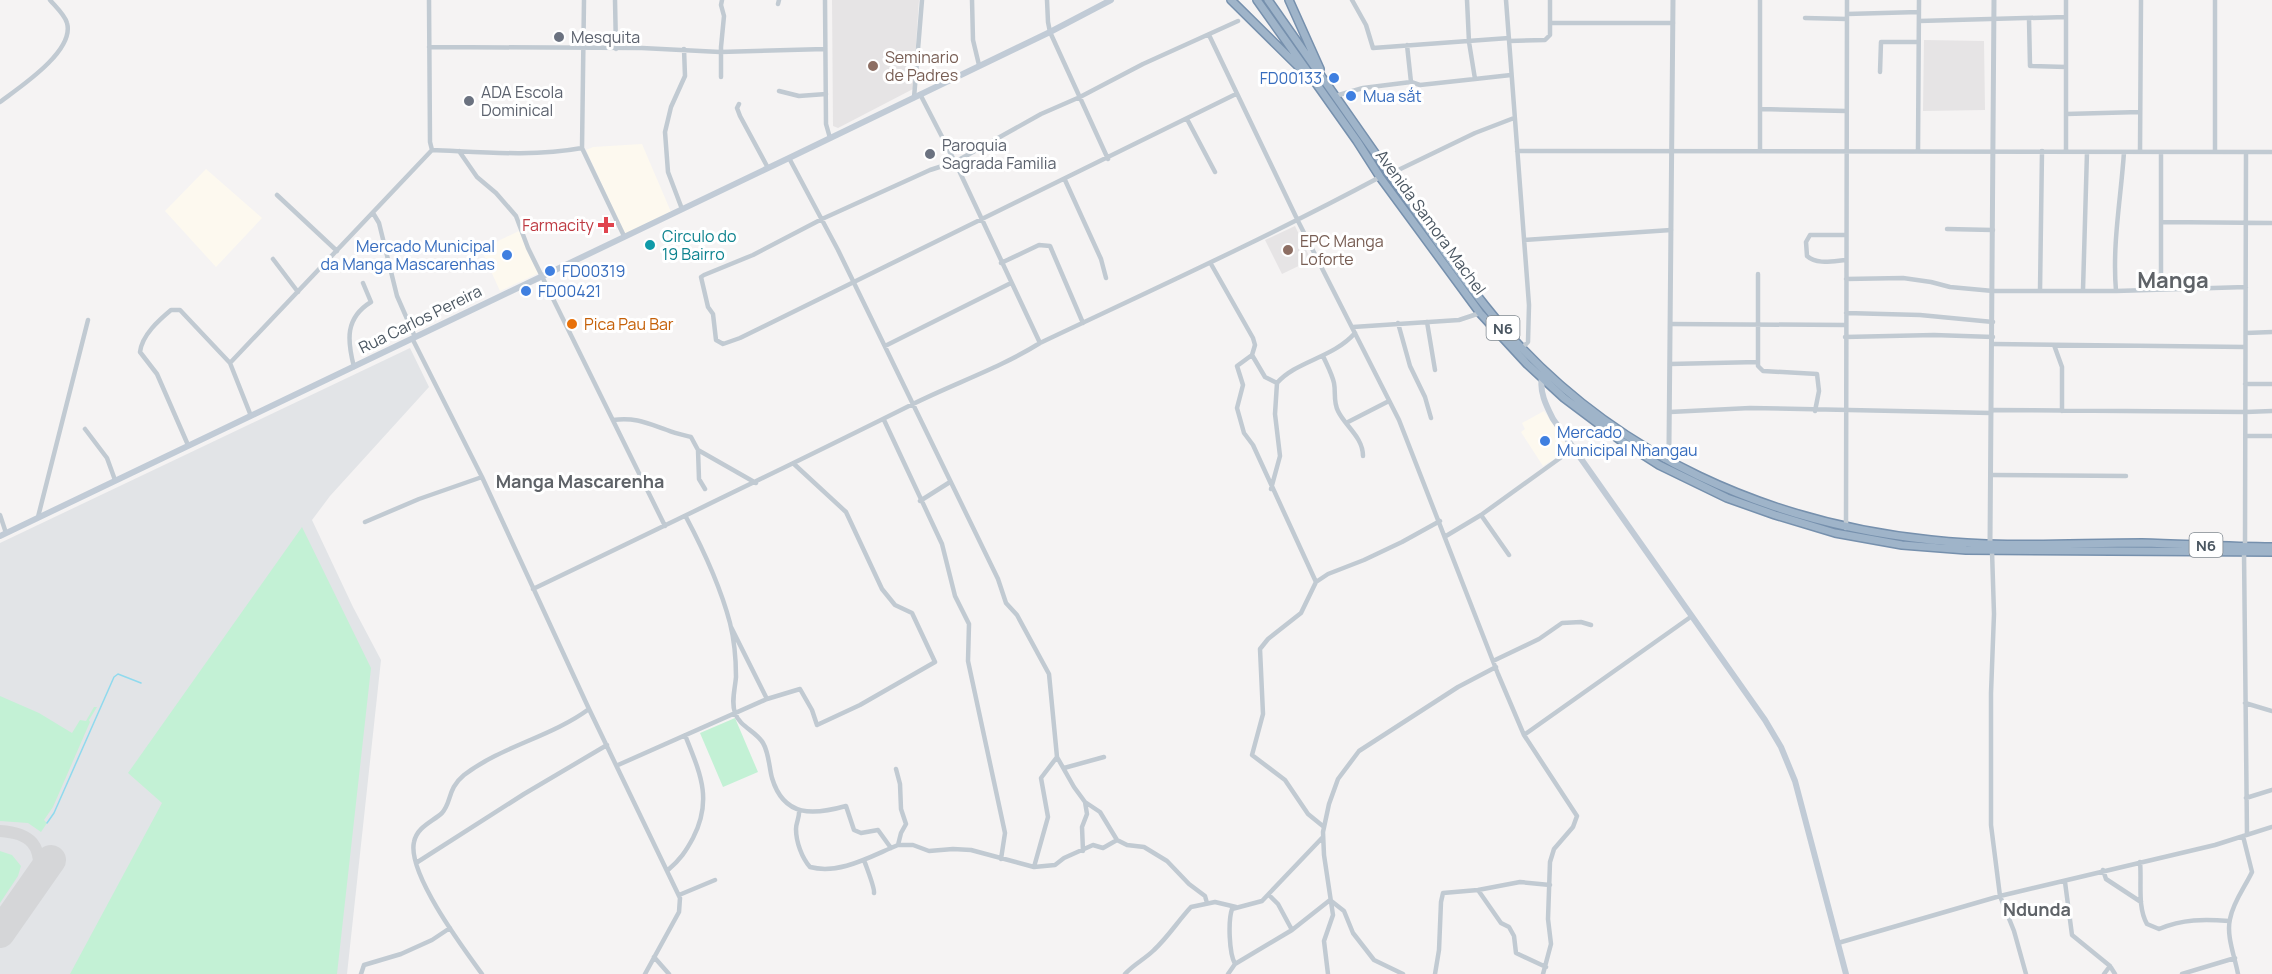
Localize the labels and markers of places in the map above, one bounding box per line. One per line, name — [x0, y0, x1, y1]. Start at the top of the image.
place label: Mesquita — [571, 26, 640, 48]
marker: Mesquita — [552, 30, 566, 44]
place label: Seminario de Padres — [885, 46, 959, 86]
marker: Seminario de Padres — [866, 59, 880, 73]
place label: FD00133 — [1260, 67, 1322, 89]
marker: FD00133 — [1327, 71, 1341, 85]
place label: ADA Escola Dominical — [481, 81, 563, 121]
place label: Mua sắt — [1363, 85, 1422, 107]
marker: Mua sắt — [1344, 89, 1358, 103]
marker: ADA Escola Dominical — [462, 94, 476, 108]
place label: Paroquia Sagrada Familia — [942, 134, 1056, 174]
marker: Paroquia Sagrada Familia — [923, 147, 937, 161]
place label: Farmacity — [522, 214, 595, 236]
marker: Farmacity — [599, 218, 613, 232]
place label: Circulo do 19 Bairro — [662, 225, 737, 265]
place label: EPC Manga Loforte — [1300, 230, 1384, 270]
place label: Mercado Municipal da Manga Mascarenhas — [321, 235, 495, 275]
marker: Circulo do 19 Bairro — [643, 238, 657, 252]
marker: EPC Manga Loforte — [1281, 243, 1295, 257]
marker: Mercado Municipal da Manga Mascarenhas — [500, 248, 514, 262]
place label: FD00319 — [562, 260, 625, 282]
marker: FD00319 — [543, 264, 557, 278]
place label: FD00421 — [538, 280, 601, 302]
marker: FD00421 — [519, 284, 533, 298]
place label: Pica Pau Bar — [584, 313, 674, 335]
marker: Pica Pau Bar — [565, 317, 579, 331]
place label: Mercado Municipal Nhangau — [1557, 421, 1698, 461]
marker: Mercado Municipal Nhangau — [1538, 434, 1552, 448]

